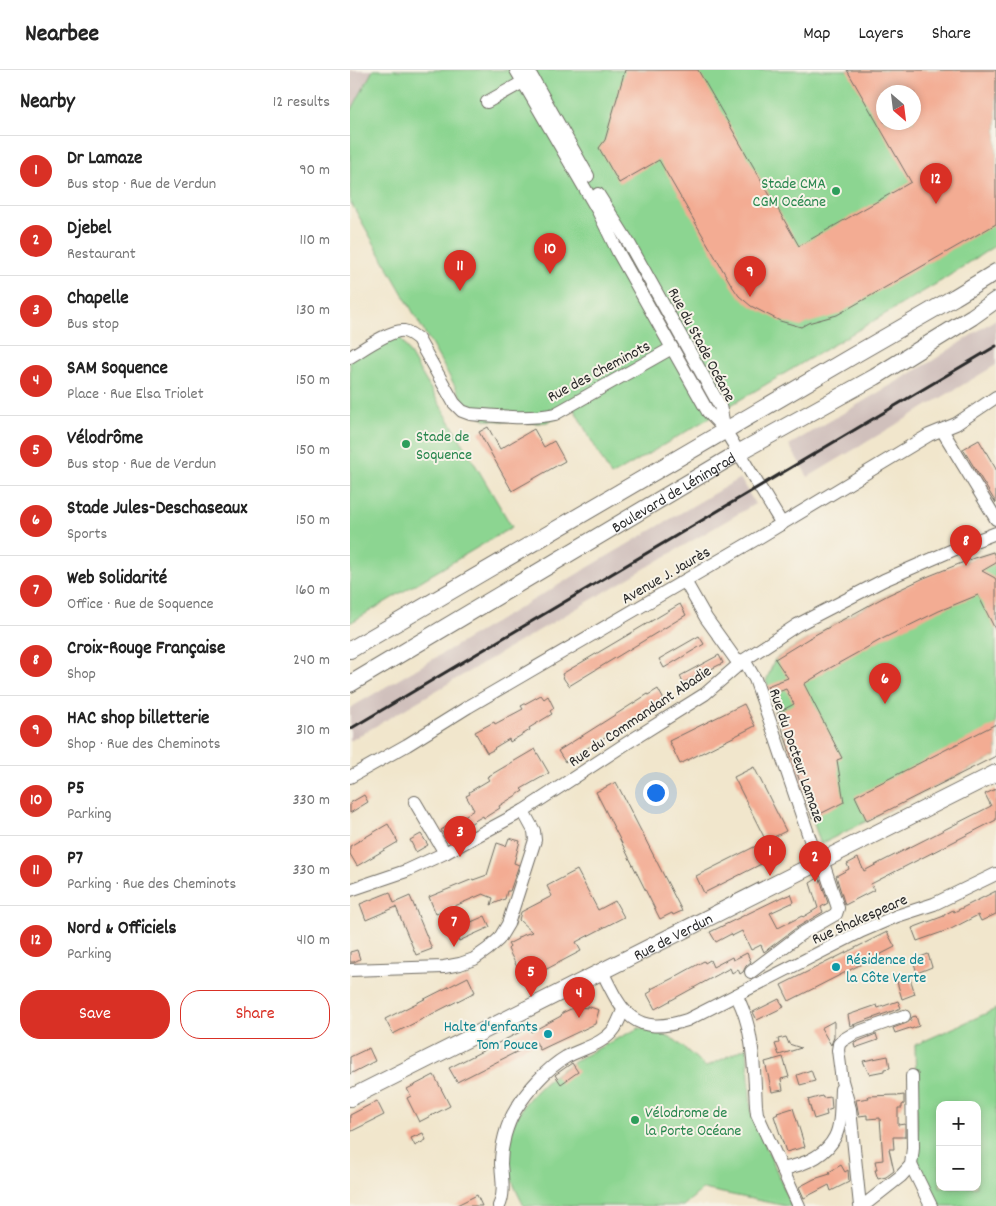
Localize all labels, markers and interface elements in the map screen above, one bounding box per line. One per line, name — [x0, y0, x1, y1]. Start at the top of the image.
text: Nearbee — [25, 18, 99, 52]
text: Map — [803, 22, 830, 47]
text: Layers — [858, 22, 904, 47]
text: Share — [932, 22, 971, 47]
north arrow — [876, 85, 921, 130]
text: Nearby — [20, 88, 75, 118]
text: 12 results — [273, 91, 330, 114]
text: Dr Lamaze — [67, 146, 142, 173]
text: 1 — [34, 159, 38, 182]
text: 90 m — [299, 159, 330, 182]
pin: 12 — [920, 163, 952, 204]
text: Bus stop · Rue de Verdun — [67, 173, 216, 196]
place label: Stade CMA CGM Océane — [753, 173, 826, 214]
marker: Stade CMA CGM Océane — [830, 185, 842, 197]
text: Djebel — [67, 216, 111, 243]
text: 2 — [33, 229, 40, 252]
text: 110 m — [300, 229, 330, 252]
pin: 10 — [534, 233, 566, 274]
text: Restaurant — [67, 243, 136, 266]
pin: 11 — [444, 250, 476, 291]
pin: 9 — [734, 256, 766, 297]
street label: Rue du Stade Océane — [661, 284, 741, 406]
text: Chapelle — [67, 286, 129, 313]
text: 3 — [32, 299, 40, 322]
text: 130 m — [296, 299, 330, 322]
text: Bus stop — [67, 313, 119, 336]
street label: Rue des Cheminots — [544, 335, 655, 409]
text: SAM Soquence — [67, 356, 168, 383]
text: 4 — [33, 369, 39, 392]
text: 150 m — [296, 369, 330, 392]
text: Place · Rue Elsa Triolet — [67, 383, 204, 406]
text: Vélodrôme — [67, 426, 143, 453]
place label: Stade de Soquence — [416, 426, 472, 467]
marker: Stade de Soquence — [400, 438, 412, 450]
text: 5 — [32, 439, 40, 462]
text: 150 m — [296, 439, 330, 462]
street label: Boulevard de Léningrad — [608, 448, 741, 540]
text: Bus stop · Rue de Verdun — [67, 453, 216, 476]
text: Stade Jules-Deschaseaux — [67, 496, 247, 523]
text: 6 — [32, 509, 40, 532]
text: 150 m — [296, 509, 330, 532]
text: Sports — [67, 523, 107, 546]
pin: 8 — [950, 525, 982, 566]
street label: Avenue J. Jaurès — [617, 541, 715, 611]
text: Web Solidarité — [67, 566, 167, 593]
text: 7 — [33, 579, 39, 602]
text: 160 m — [295, 579, 330, 602]
text: Office · Rue de Soquence — [67, 593, 214, 616]
text: Croix-Rouge Française — [67, 636, 225, 663]
text: 8 — [33, 649, 39, 672]
text: 240 m — [293, 649, 330, 672]
street label: Rue du Commandant Abadie — [564, 661, 716, 774]
text: Shop — [67, 663, 96, 686]
pin: 6 — [869, 663, 901, 704]
street label: Rue du Docteur Lamaze — [762, 686, 829, 826]
text: HAC shop billetterie — [67, 706, 209, 733]
text: 9 — [32, 719, 40, 742]
text: 310 m — [296, 719, 330, 742]
text: Shop · Rue des Cheminots — [67, 733, 221, 756]
text: P5 — [67, 776, 84, 803]
your location — [643, 780, 669, 806]
text: 10 — [30, 789, 42, 812]
text: 330 m — [292, 789, 330, 812]
text: Parking — [67, 803, 112, 826]
pin: 3 — [444, 816, 476, 857]
pin: 1 — [754, 835, 786, 876]
pin: 2 — [799, 841, 831, 882]
text: P7 — [67, 846, 83, 873]
text: 11 — [32, 859, 40, 882]
text: 330 m — [292, 859, 330, 882]
text: Parking · Rue des Cheminots — [67, 873, 236, 896]
street label: Rue Shakespeare — [809, 889, 912, 952]
pin: 7 — [438, 906, 470, 947]
street label: Rue de Verdun — [630, 908, 717, 968]
text: Nord & Officiels — [67, 916, 177, 943]
text: 12 — [31, 929, 41, 952]
text: 410 m — [296, 929, 330, 952]
text: Parking — [67, 943, 112, 966]
place label: Résidence de la Côte Verte — [846, 949, 926, 990]
pin: 5 — [515, 956, 547, 997]
marker: Résidence de la Côte Verte — [830, 961, 842, 973]
pin: 4 — [563, 977, 595, 1018]
button: Save — [20, 990, 170, 1039]
button: Share — [180, 990, 330, 1039]
place label: Halte d'enfants Tom Pouce — [444, 1016, 538, 1057]
marker: Halte d'enfants Tom Pouce — [542, 1028, 554, 1040]
map controls — [936, 1101, 981, 1191]
button: + — [936, 1101, 981, 1146]
place label: Vélodrome de la Porte Océane — [645, 1102, 741, 1143]
marker: Vélodrome de la Porte Océane — [629, 1114, 641, 1126]
button: − — [936, 1146, 981, 1191]

